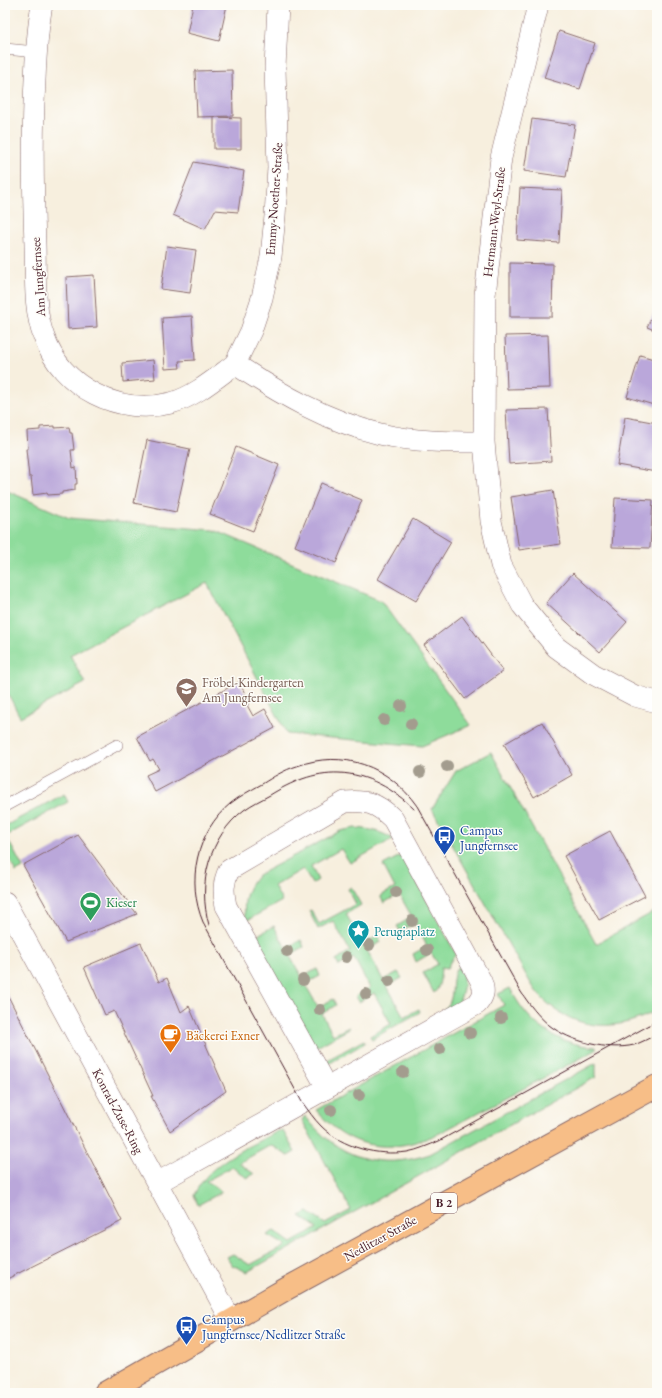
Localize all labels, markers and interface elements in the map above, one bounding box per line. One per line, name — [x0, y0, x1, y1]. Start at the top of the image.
street label: Emmy-Noether-Straße — [262, 142, 286, 256]
street label: Hermann-Weyl-Straße — [479, 166, 509, 278]
street label: Am Jungfernsee — [27, 237, 49, 318]
place label: Fröbel-Kindergarten Am Jungfernsee — [201, 674, 304, 706]
school or university icon: Fröbel-Kindergarten Am Jungfernsee — [173, 676, 199, 709]
place label: Campus Jungfernsee — [459, 822, 518, 854]
bus stop icon: Campus Jungfernsee — [432, 824, 458, 857]
sports icon: Kieser — [78, 889, 104, 922]
place label: Kieser — [106, 894, 137, 911]
place icon: Perugiaplatz — [346, 918, 372, 951]
place label: Perugiaplatz — [374, 923, 435, 940]
cafe icon: Bäckerei Exner — [157, 1022, 183, 1055]
place label: Bäckerei Exner — [186, 1027, 260, 1044]
street label: Konrad-Zuse-Ring — [88, 1065, 148, 1157]
road number: B 2 — [431, 1193, 457, 1213]
street label: Nedlitzer Straße — [341, 1211, 419, 1265]
place label: Campus Jungfernsee/Nedlitzer Straße — [201, 1311, 346, 1343]
bus stop icon: Campus Jungfernsee/Nedlitzer Straße — [173, 1313, 199, 1346]

